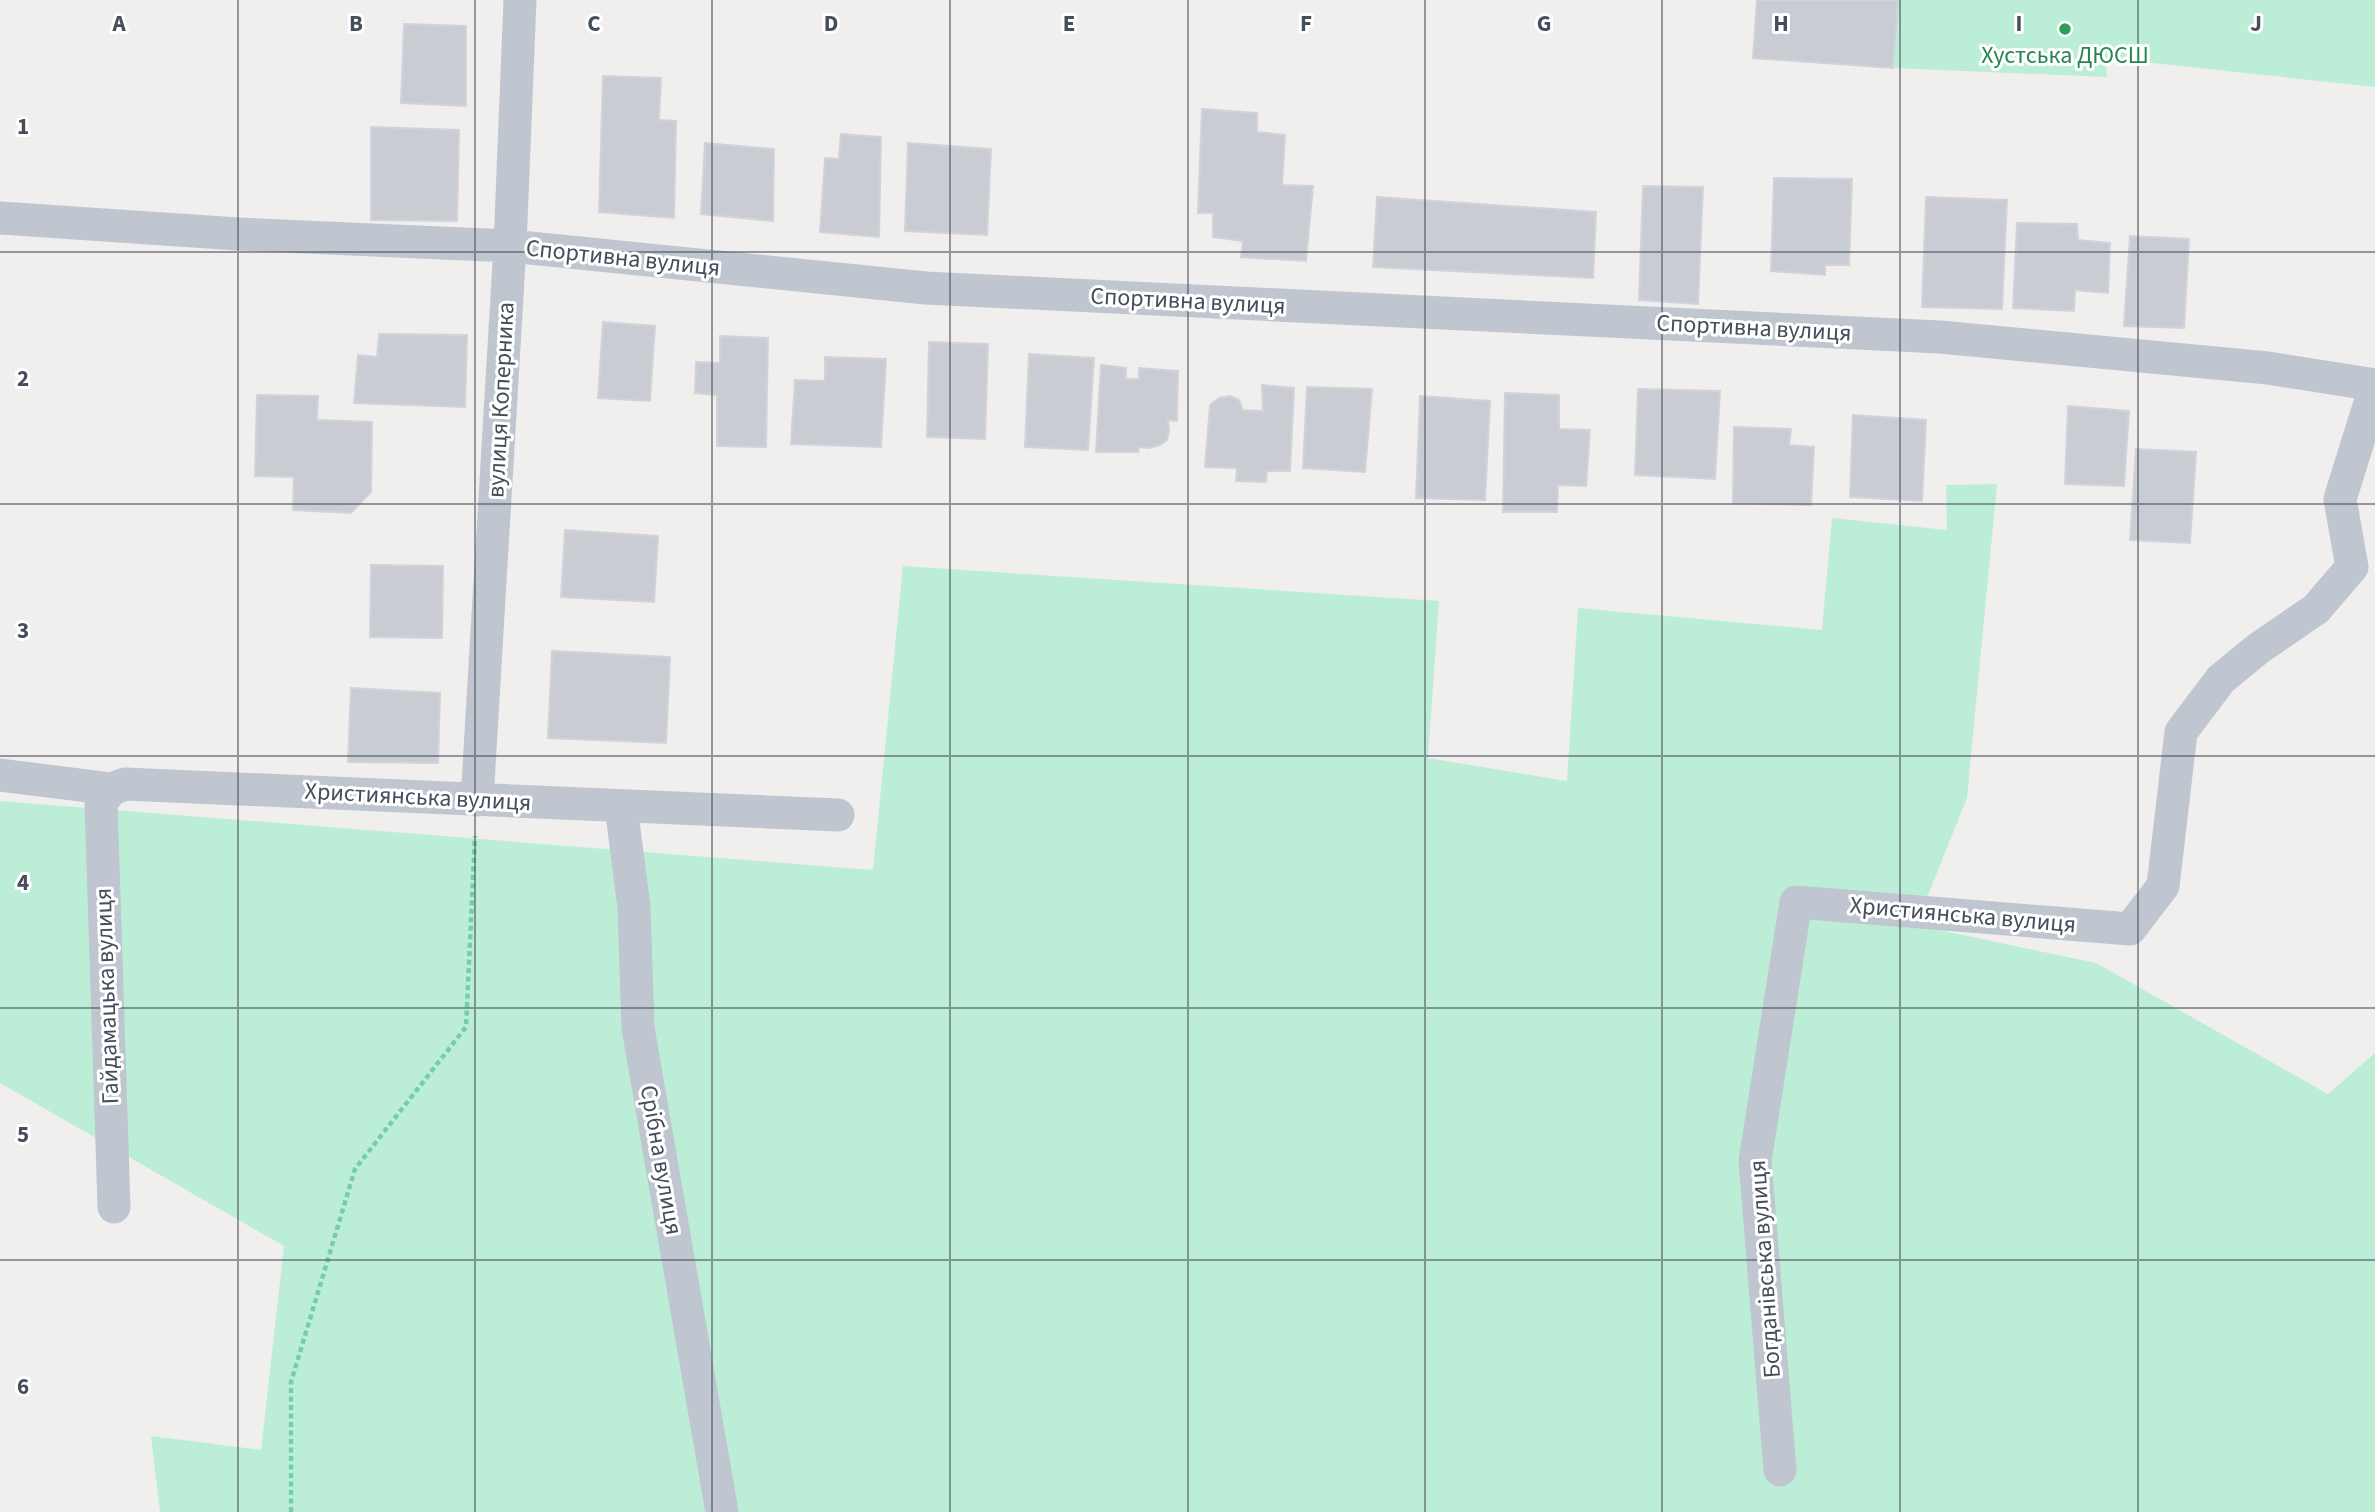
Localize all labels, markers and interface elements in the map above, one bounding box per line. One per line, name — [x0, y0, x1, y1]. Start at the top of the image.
text: A — [111, 7, 126, 40]
text: B — [349, 7, 363, 40]
text: C — [587, 7, 601, 40]
text: D — [824, 7, 838, 40]
text: E — [1063, 7, 1075, 40]
text: F — [1300, 7, 1312, 40]
text: G — [1537, 7, 1551, 40]
text: H — [1773, 7, 1789, 40]
text: I — [2016, 7, 2022, 40]
text: J — [2250, 7, 2262, 40]
marker: Хустська ДЮСШ — [2057, 21, 2073, 37]
place label: Хустська ДЮСШ — [1981, 38, 2149, 73]
text: 1 — [17, 110, 29, 143]
street label: Спортивна вулиця — [524, 230, 722, 286]
street label: Спортивна вулиця — [1090, 278, 1286, 324]
street label: вулиця Коперника — [478, 301, 524, 499]
street label: Спортивна вулиця — [1656, 305, 1852, 351]
text: 2 — [17, 362, 29, 395]
text: 3 — [17, 614, 29, 647]
street label: Християнська вулиця — [304, 774, 532, 820]
text: 4 — [17, 866, 29, 899]
street label: Гайдамацька вулиця — [86, 887, 128, 1105]
street label: Християнська вулиця — [1849, 888, 2077, 942]
street label: Срібна вулиця — [631, 1082, 691, 1238]
text: 5 — [17, 1118, 29, 1151]
street label: Богданівська вулиця — [1740, 1159, 1790, 1379]
text: 6 — [17, 1370, 29, 1403]

